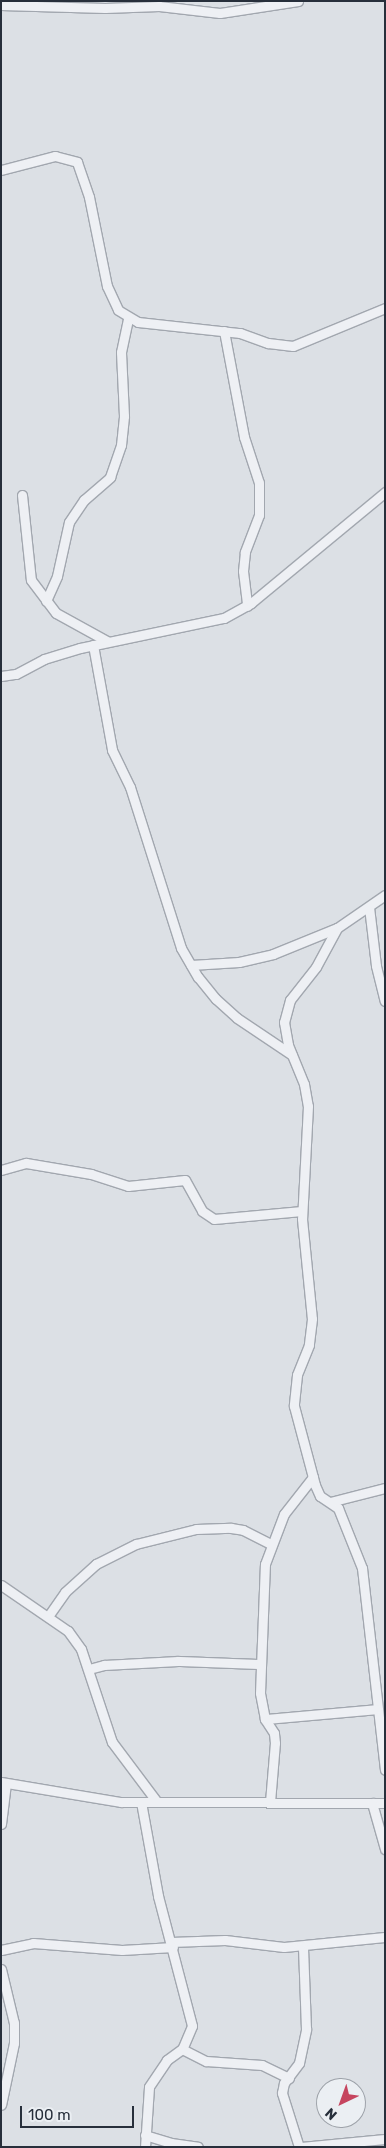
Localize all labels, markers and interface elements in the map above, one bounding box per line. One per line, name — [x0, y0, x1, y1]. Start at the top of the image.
north arrow — [316, 2078, 366, 2128]
scale bar — [22, 2096, 136, 2128]
text: N — [322, 2104, 341, 2123]
text: 100 m — [28, 2106, 70, 2124]

